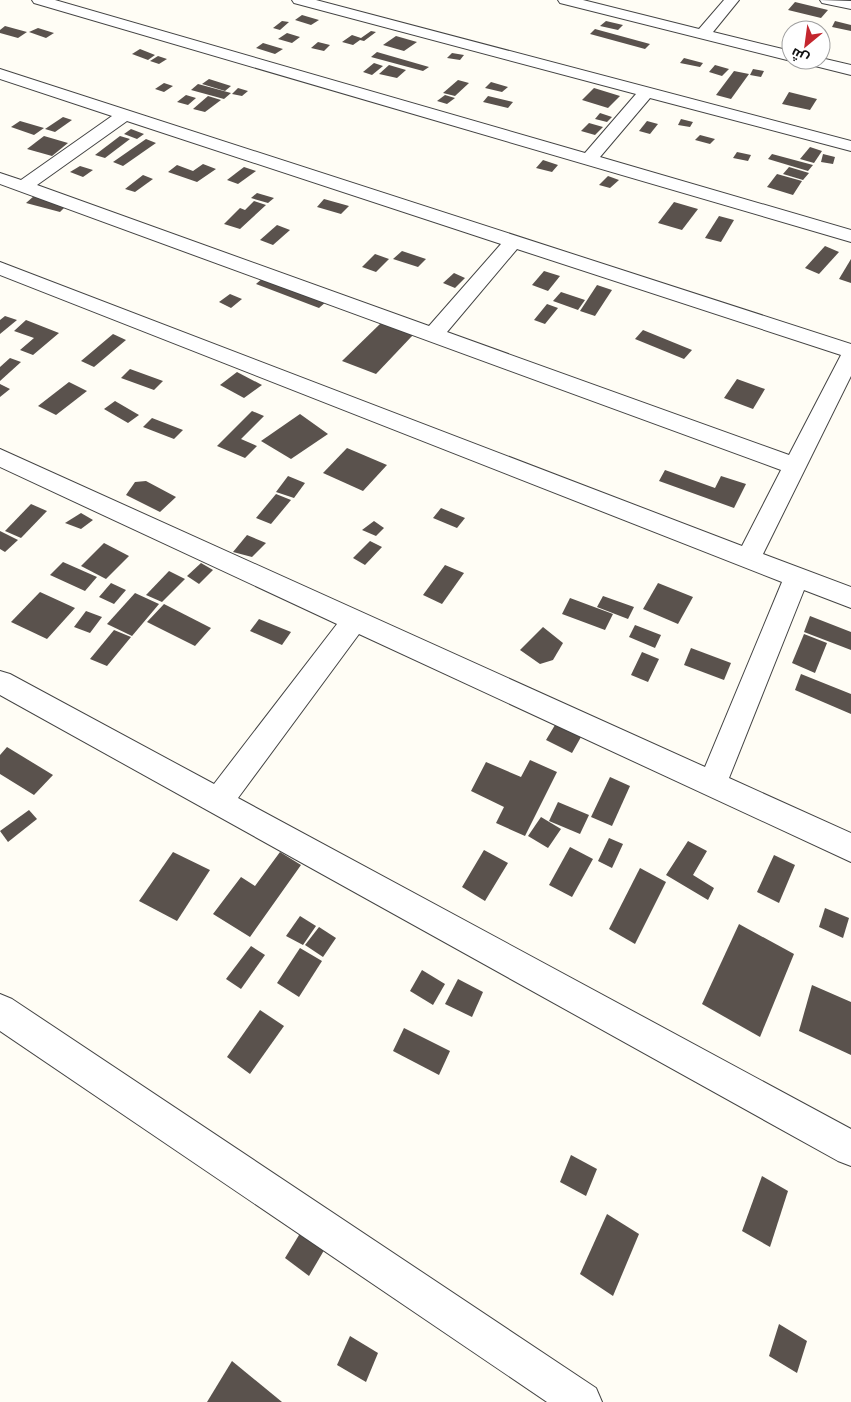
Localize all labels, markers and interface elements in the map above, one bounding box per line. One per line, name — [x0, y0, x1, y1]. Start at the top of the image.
north arrow — [781, 20, 831, 70]
text: ش — [786, 41, 814, 72]

